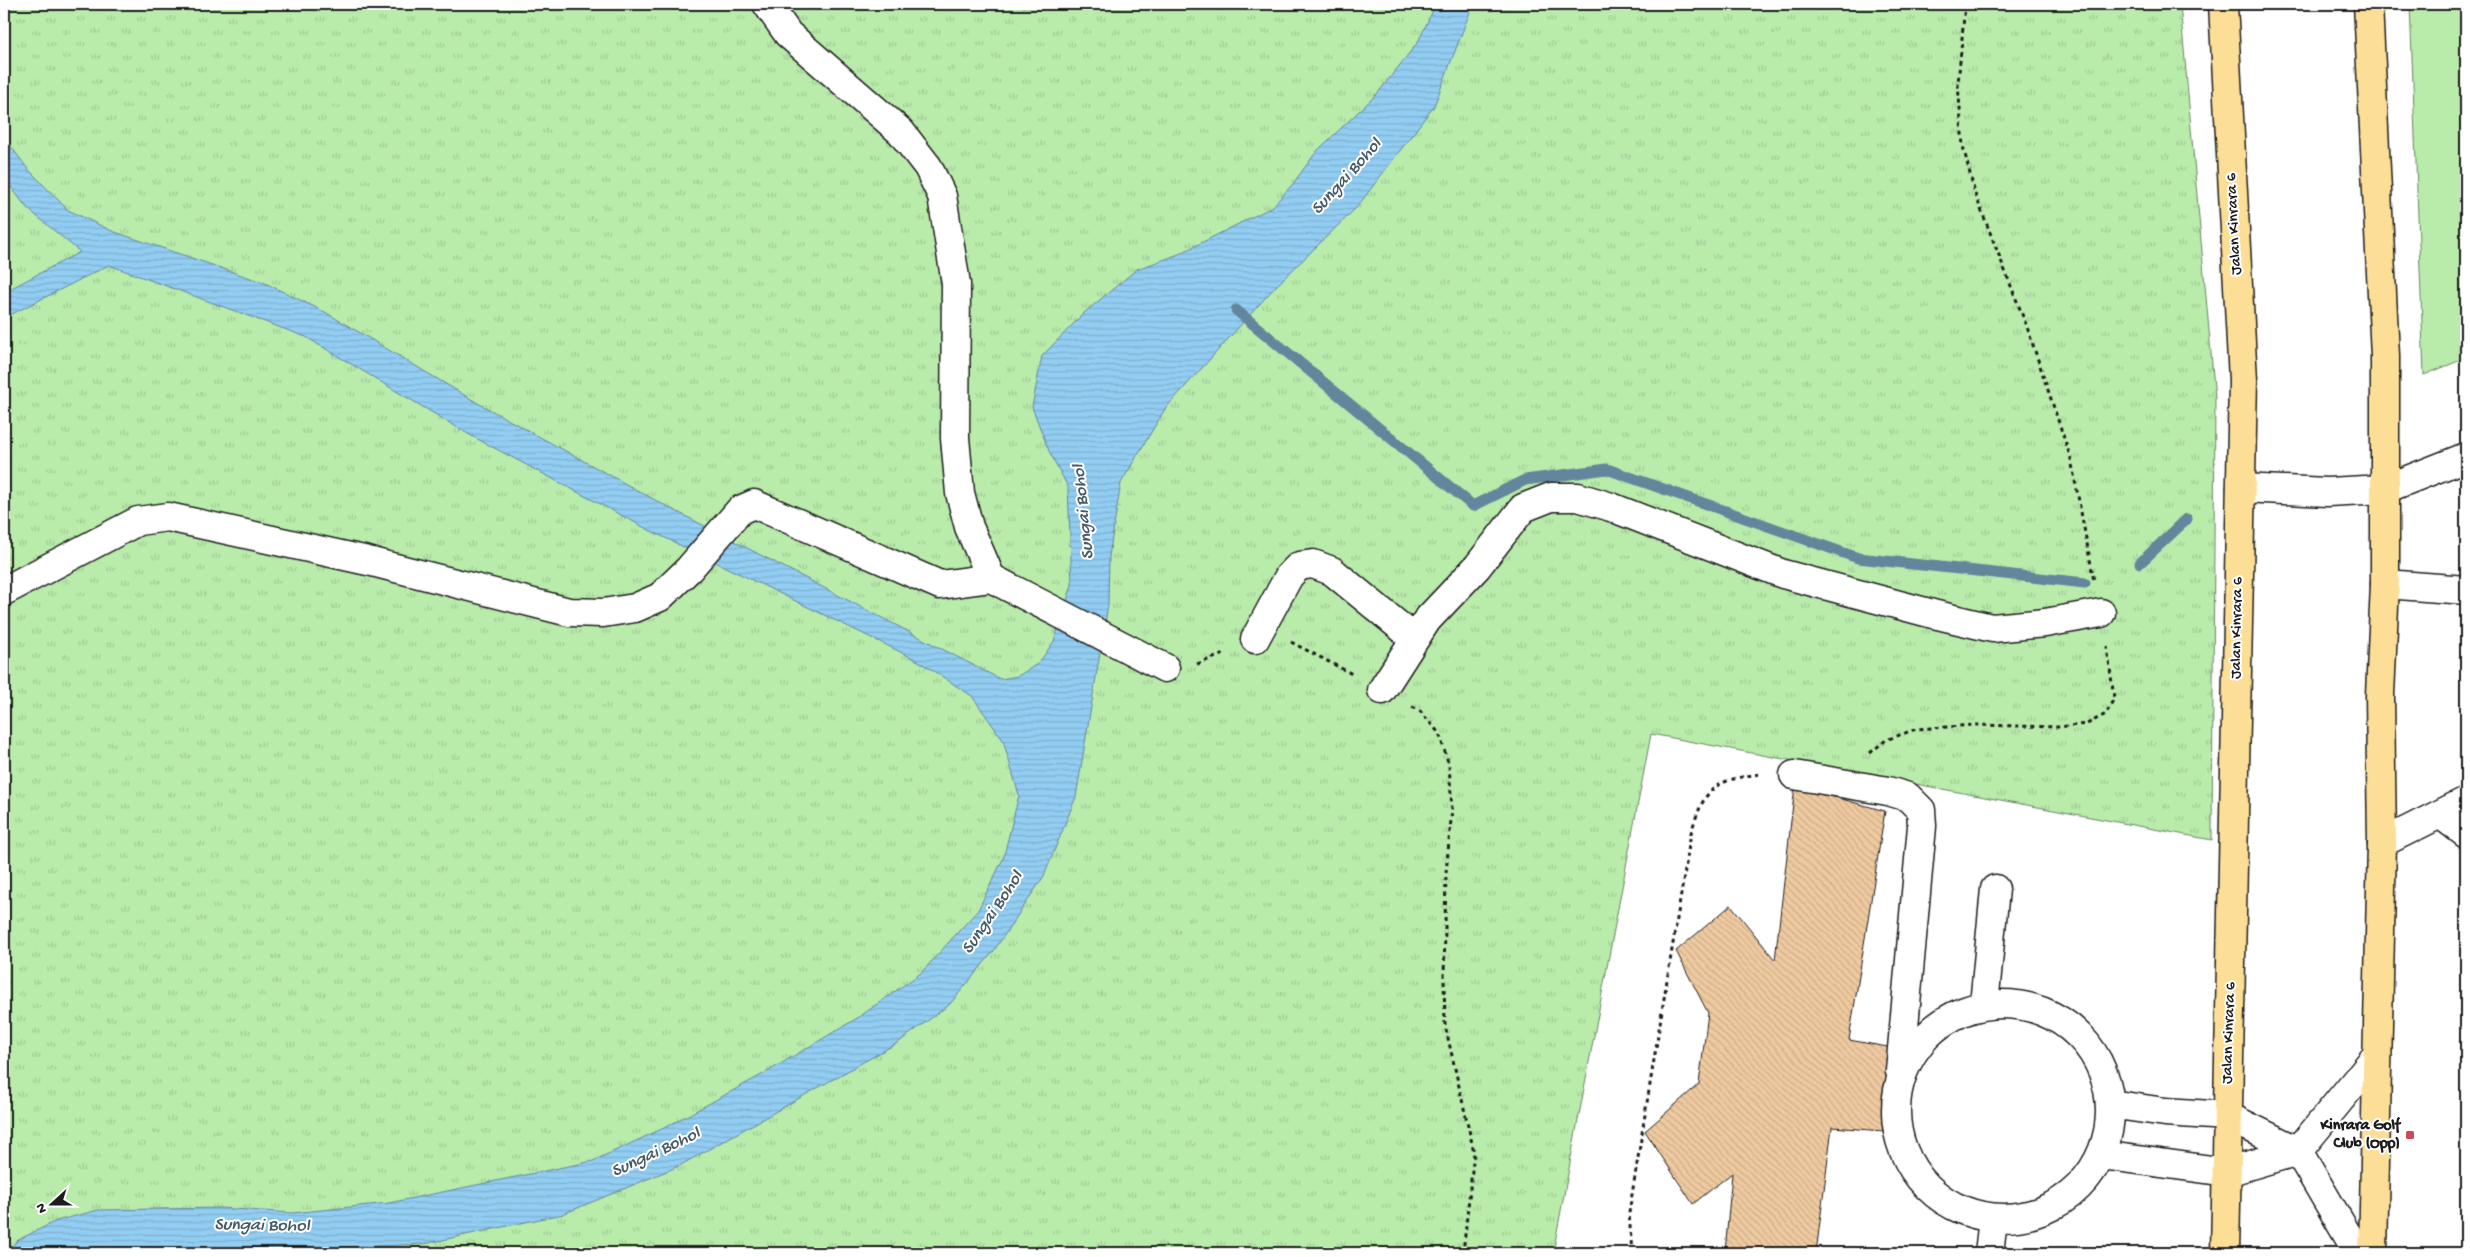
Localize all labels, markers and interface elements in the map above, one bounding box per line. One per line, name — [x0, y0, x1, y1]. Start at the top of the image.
water label: Sungai Bohol — [1307, 134, 1387, 219]
street label: Jalan Kinrara 6 — [2223, 172, 2247, 275]
water label: Sungai Bohol — [1068, 463, 1099, 560]
street label: Jalan Kinrara 6 — [2228, 576, 2248, 679]
water label: Sungai Bohol — [958, 867, 1029, 958]
street label: Jalan Kinrara 6 — [2219, 981, 2241, 1084]
place label: Kinrara Golf Club (Opp) — [2319, 1116, 2402, 1154]
water label: Sungai Bohol — [608, 1123, 705, 1183]
marker: Kinrara Golf Club (Opp) — [2404, 1129, 2416, 1141]
north arrow — [28, 1180, 78, 1230]
text: N — [33, 1200, 52, 1215]
water label: Sungai Bohol — [214, 1215, 311, 1237]

